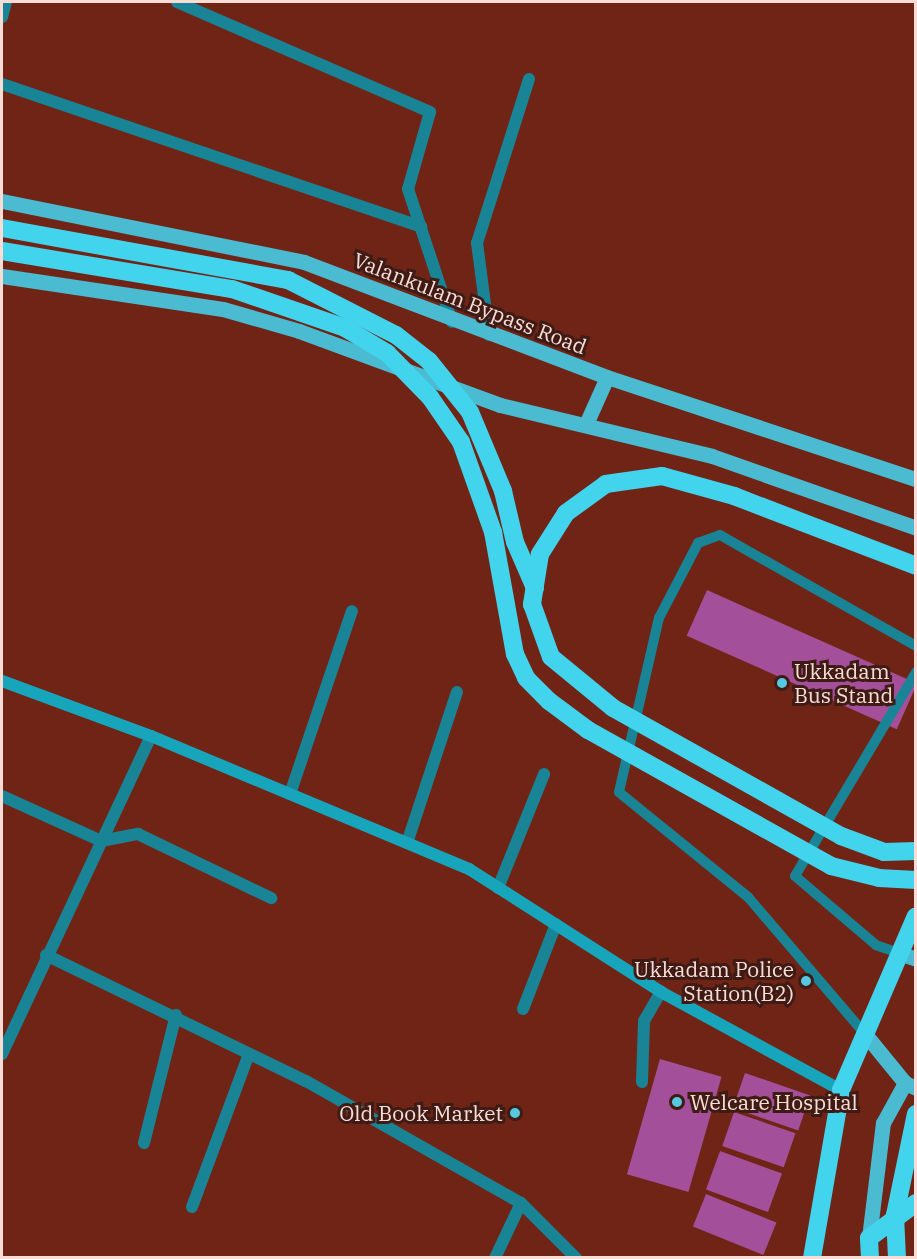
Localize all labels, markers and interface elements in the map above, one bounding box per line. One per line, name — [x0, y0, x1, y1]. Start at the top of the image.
street label: Valankulam Bypass Road — [350, 247, 590, 359]
place label: Ukkadam Bus Stand — [794, 658, 893, 708]
marker: Ukkadam Bus Stand — [775, 676, 789, 690]
place label: Ukkadam Police Station(B2) — [634, 956, 794, 1006]
marker: Ukkadam Police Station(B2) — [799, 974, 813, 988]
place label: Welcare Hospital — [690, 1089, 858, 1115]
marker: Welcare Hospital — [668, 1093, 686, 1111]
place label: Old Book Market — [339, 1100, 503, 1126]
marker: Old Book Market — [508, 1106, 522, 1120]

